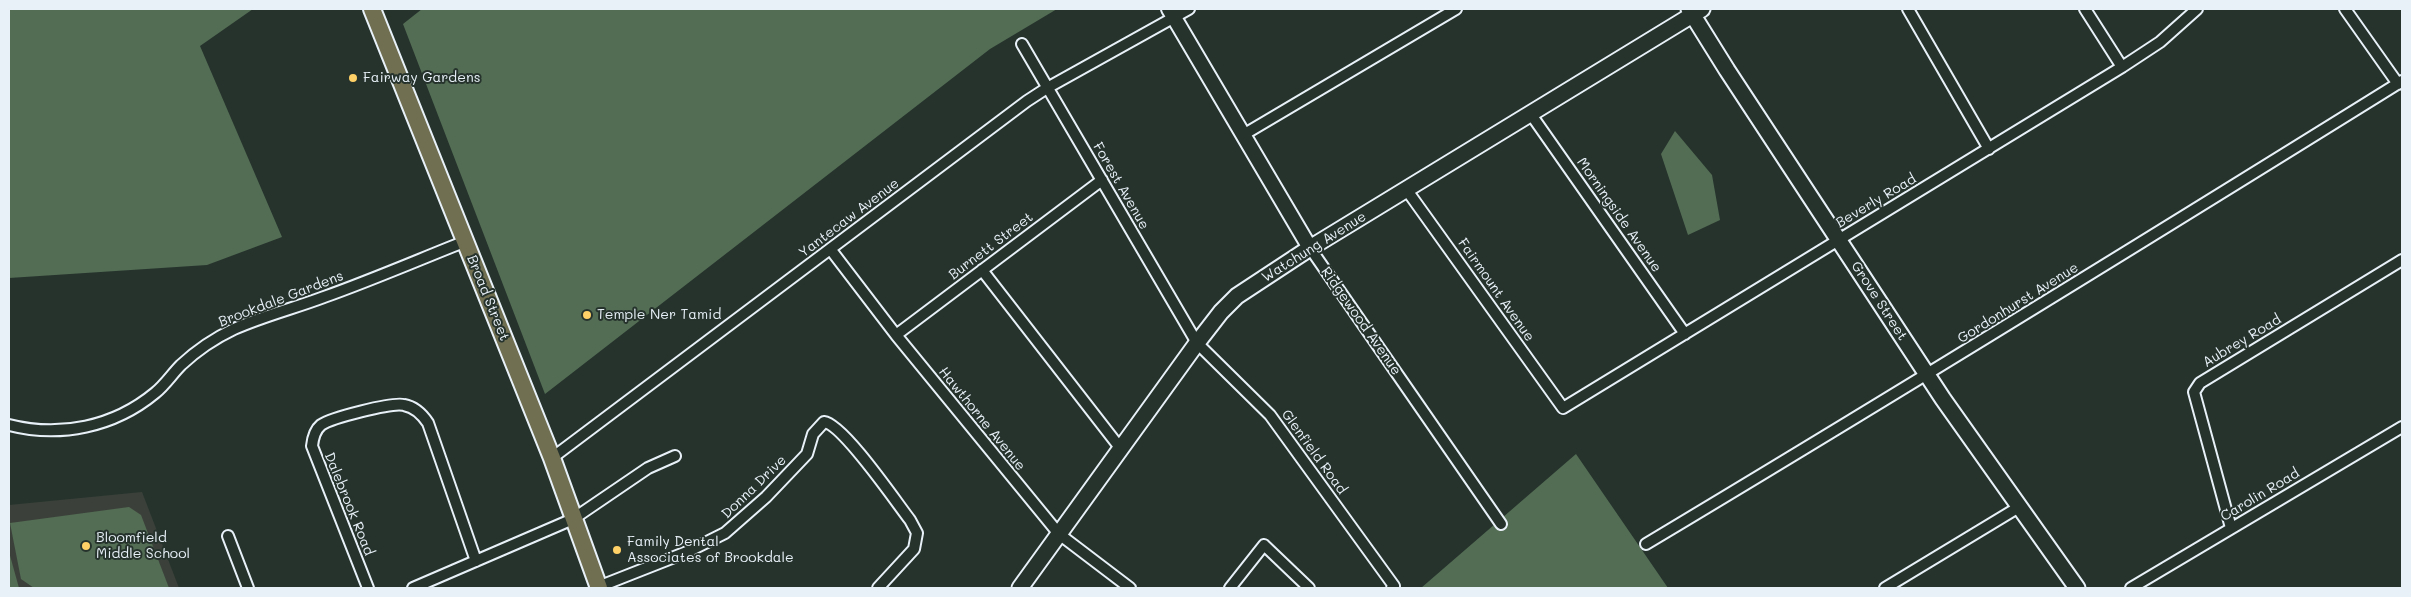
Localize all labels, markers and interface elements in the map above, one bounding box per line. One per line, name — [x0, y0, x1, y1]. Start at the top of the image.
place label: Fairway Gardens — [363, 70, 480, 86]
marker: Fairway Gardens — [347, 72, 359, 84]
street label: Forest Avenue — [1089, 139, 1153, 233]
street label: Morningside Avenue — [1573, 154, 1665, 276]
street label: Beverly Road — [1833, 170, 1919, 232]
street label: Yantecaw Avenue — [796, 175, 902, 261]
street label: Watchung Avenue — [1259, 208, 1369, 286]
street label: Burnett Street — [946, 209, 1036, 283]
street label: Fairmount Avenue — [1454, 235, 1538, 345]
street label: Broad Street — [463, 253, 513, 343]
street label: Grove Street — [1847, 258, 1911, 344]
street label: Gordonhurst Avenue — [1955, 259, 2081, 347]
street label: Ridgewood Avenue — [1317, 264, 1405, 378]
street label: Brookdale Gardens — [216, 267, 346, 331]
place label: Temple Ner Tamid — [597, 307, 721, 323]
marker: Temple Ner Tamid — [581, 309, 593, 321]
street label: Aubrey Road — [2200, 311, 2284, 371]
street label: Hawthorne Avenue — [935, 364, 1029, 474]
street label: Glenfield Road — [1278, 406, 1350, 498]
street label: Dalebrook Road — [321, 450, 377, 558]
street label: Donna Drive — [718, 452, 790, 522]
street label: Carolin Road — [2218, 465, 2302, 525]
place label: Bloomfield Middle School — [96, 530, 190, 562]
place label: Family Dental Associates of Brookdale — [627, 534, 794, 566]
marker: Bloomfield Middle School — [80, 540, 92, 552]
marker: Family Dental Associates of Brookdale — [611, 544, 623, 556]

